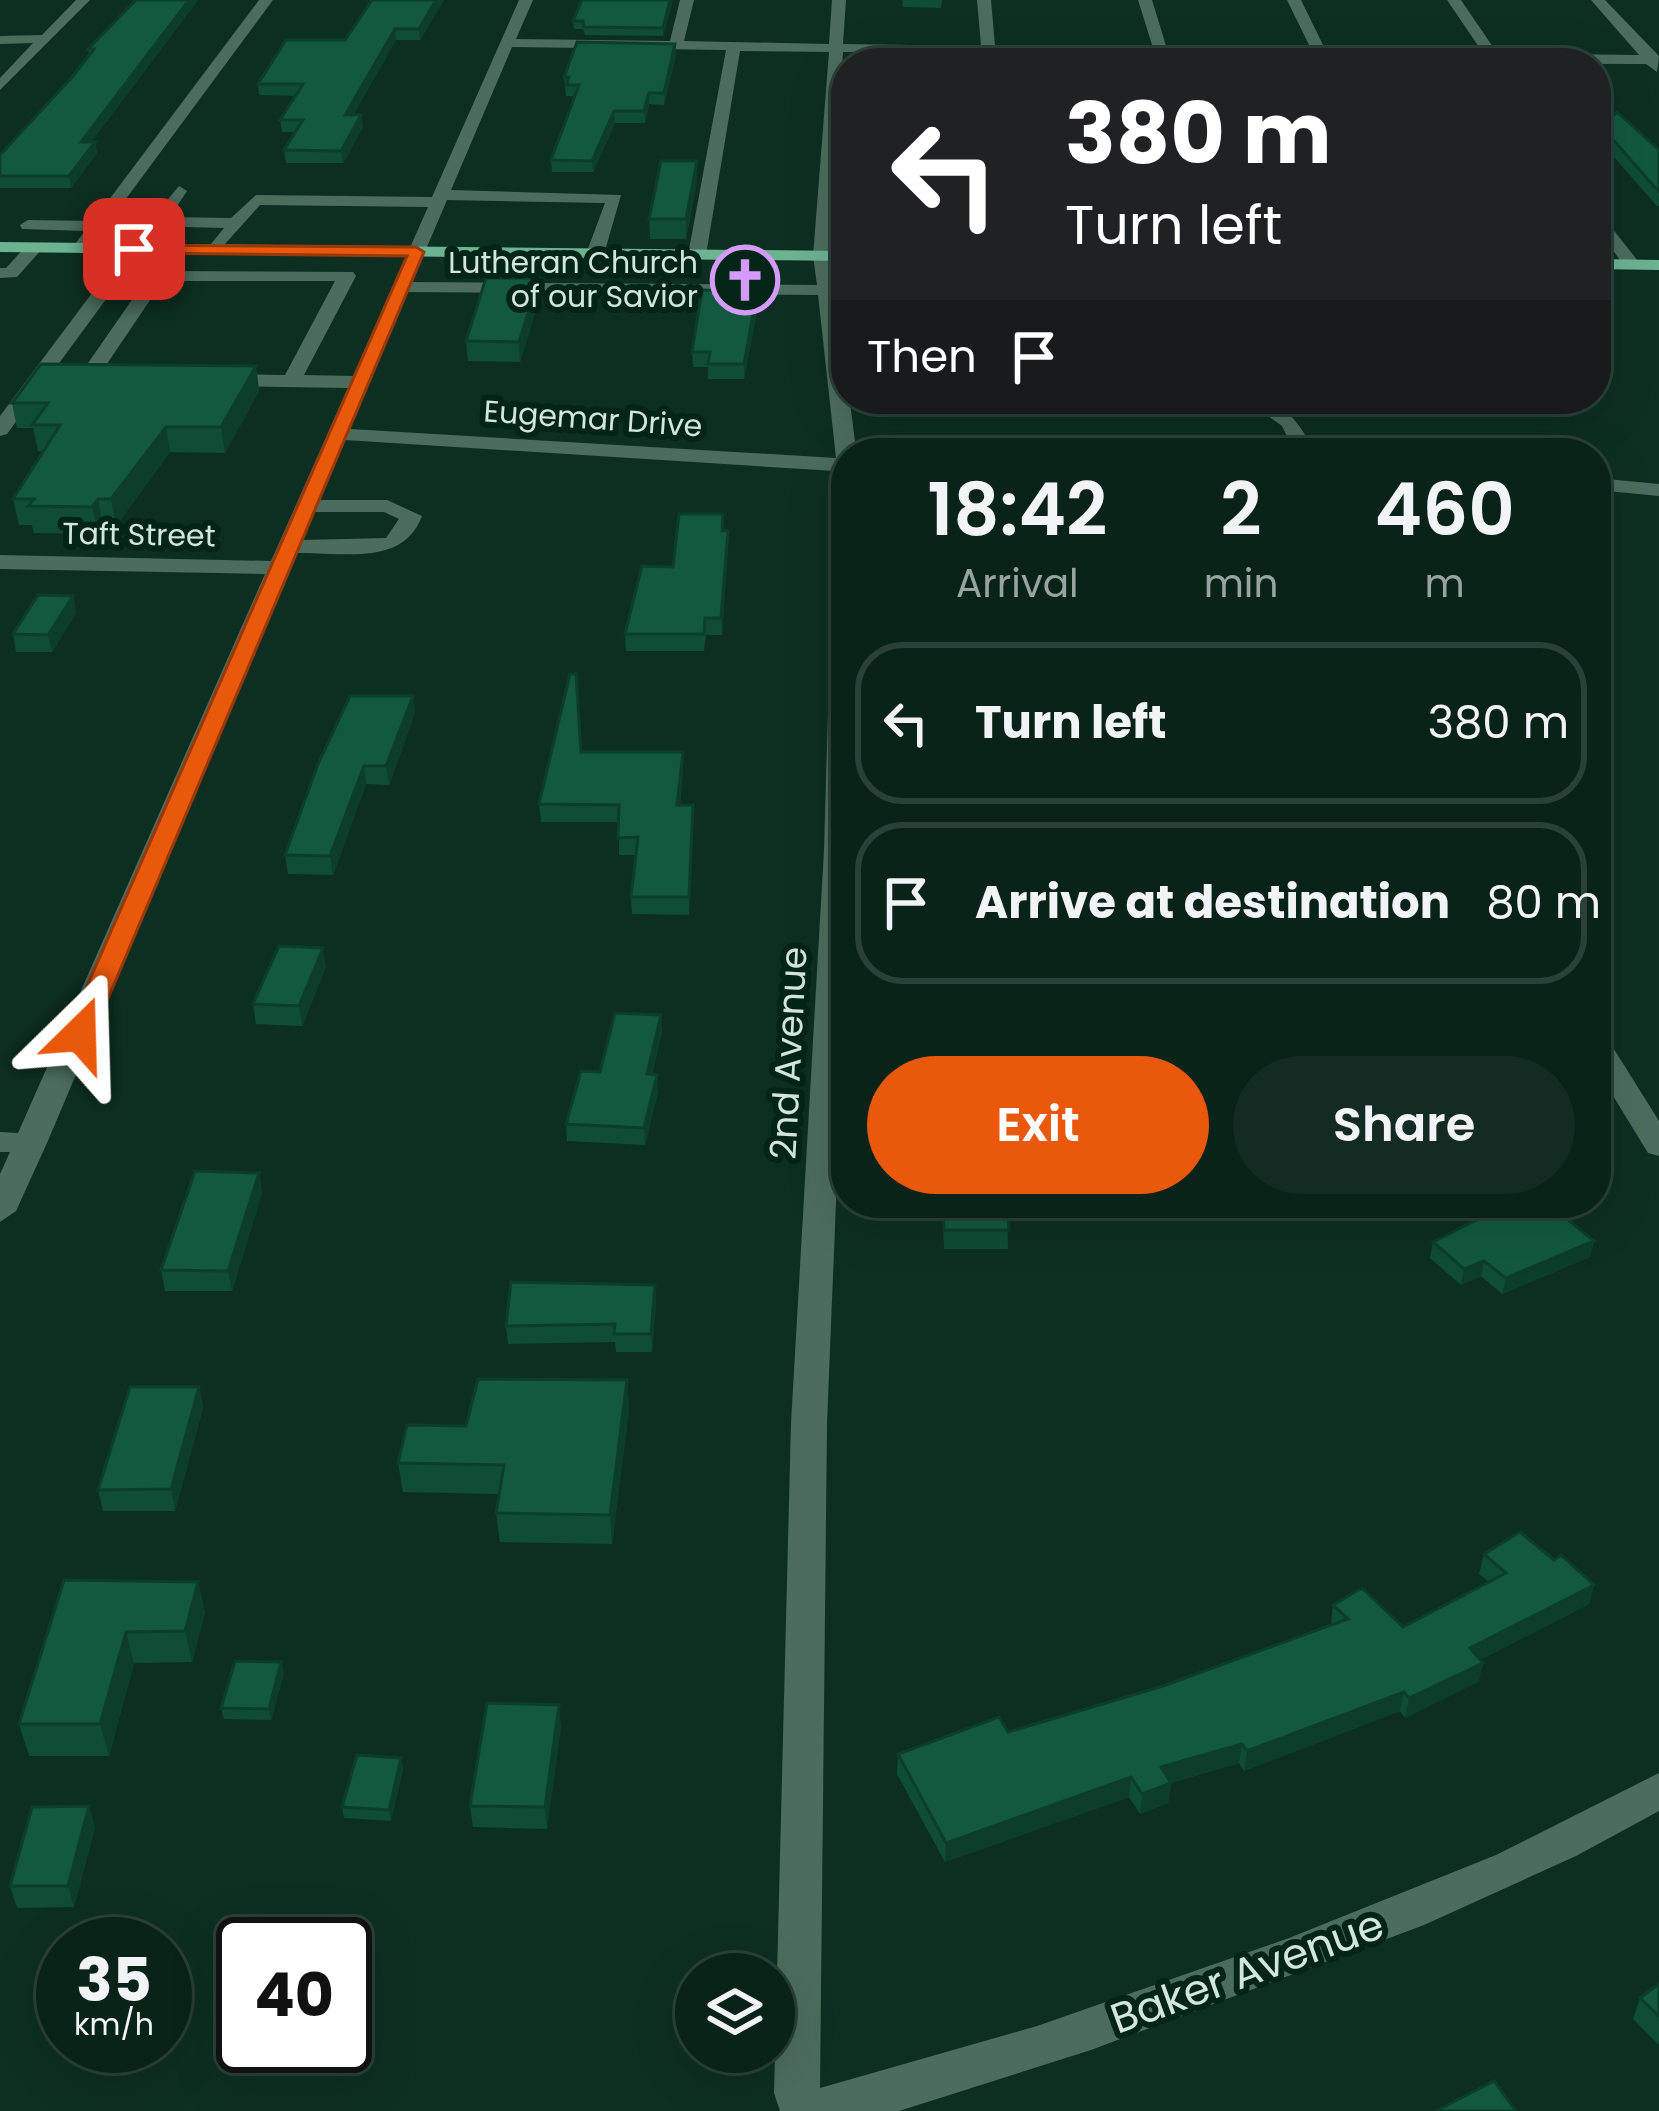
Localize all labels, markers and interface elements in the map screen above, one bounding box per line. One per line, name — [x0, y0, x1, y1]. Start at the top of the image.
text: 380 m — [1065, 75, 1332, 192]
icon: left — [867, 96, 1023, 252]
text: Turn left — [1065, 187, 1282, 263]
pin — [83, 198, 185, 300]
icon: arrive — [101, 216, 167, 282]
place label: Lutheran Church of our Savior — [448, 241, 698, 318]
church icon: Lutheran Church of our Savior — [710, 245, 780, 315]
icon: arrive — [1001, 324, 1067, 390]
text: Then — [867, 325, 977, 388]
street label: Eugemar Drive — [482, 389, 704, 448]
text: 18:42 — [927, 459, 1107, 560]
text: 2 — [1220, 459, 1262, 560]
text: 460 — [1375, 459, 1515, 560]
street label: Taft Street — [62, 512, 216, 557]
text: Arrival — [956, 556, 1079, 611]
text: min — [1204, 556, 1278, 611]
text: m — [1425, 556, 1465, 611]
icon: left — [873, 690, 939, 756]
text: Turn left — [975, 691, 1167, 754]
text: 380 m — [1427, 691, 1569, 754]
icon: arrive — [873, 870, 939, 936]
text: Arrive at destination — [975, 871, 1450, 934]
text: 80 m — [1486, 871, 1601, 934]
street label: 2nd Avenue — [757, 945, 820, 1161]
position arrow — [17, 971, 143, 1097]
button: Exit — [867, 1056, 1209, 1194]
button: Share — [1233, 1056, 1575, 1194]
street label: Baker Avenue — [1103, 1895, 1392, 2048]
speed limit sign: 40 — [216, 1917, 372, 2073]
text: 35 — [76, 1938, 152, 2022]
map controls — [675, 1953, 795, 2073]
button: layers — [675, 1953, 795, 2073]
text: km/h — [74, 2003, 154, 2046]

